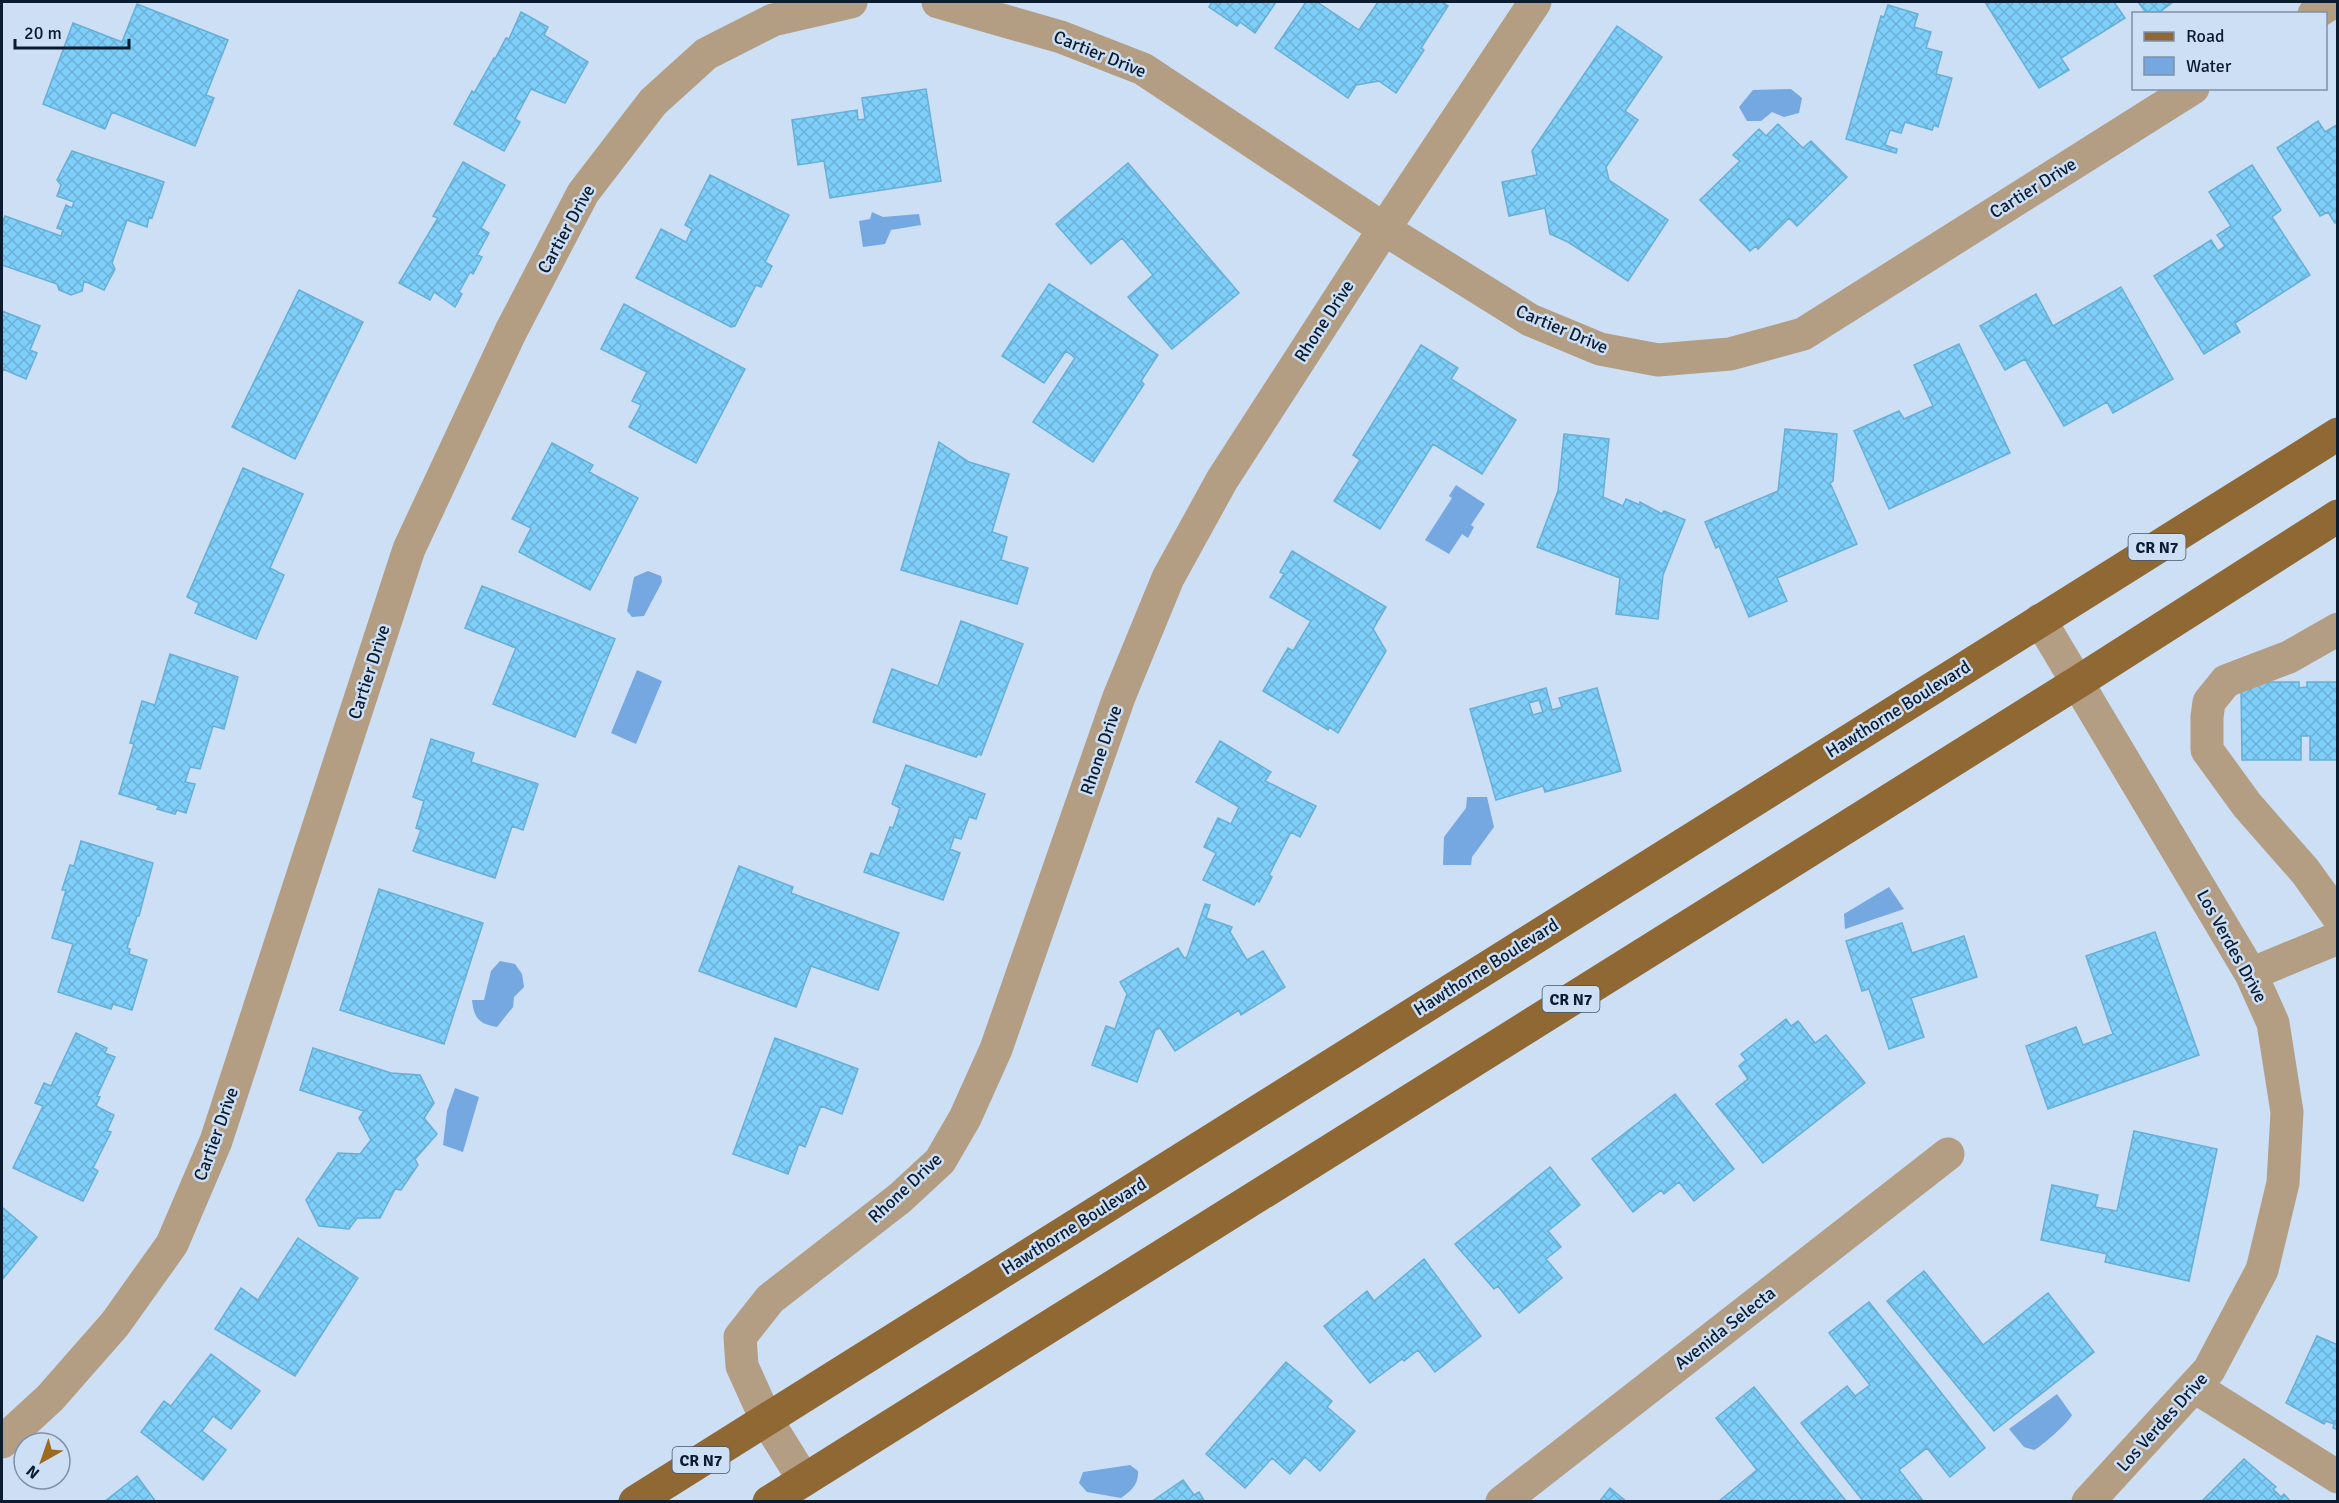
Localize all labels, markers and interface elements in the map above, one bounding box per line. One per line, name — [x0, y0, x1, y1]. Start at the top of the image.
scale bar — [15, 12, 129, 50]
legend — [2132, 12, 2327, 90]
text: 20 m — [24, 22, 62, 44]
street label: Cartier Drive — [1050, 25, 1150, 83]
text: Road — [2186, 25, 2225, 47]
text: Water — [2186, 55, 2232, 77]
street label: Cartier Drive — [1986, 153, 2080, 223]
street label: Cartier Drive — [533, 181, 599, 277]
street label: Rhone Drive — [1289, 276, 1359, 366]
street label: Cartier Drive — [1513, 300, 1611, 358]
road number: CR N7 — [2128, 534, 2186, 560]
street label: Cartier Drive — [343, 622, 395, 722]
street label: Hawthorne Boulevard — [1822, 656, 1974, 762]
street label: Rhone Drive — [1075, 702, 1127, 798]
street label: Los Verdes Drive — [2192, 886, 2272, 1006]
street label: Hawthorne Boulevard — [1410, 914, 1562, 1020]
road number: CR N7 — [1542, 986, 1600, 1012]
street label: Cartier Drive — [189, 1084, 243, 1184]
street label: Rhone Drive — [863, 1148, 947, 1228]
street label: Hawthorne Boulevard — [998, 1173, 1150, 1279]
street label: Avenida Selecta — [1670, 1282, 1780, 1374]
street label: Los Verdes Drive — [2112, 1368, 2212, 1476]
north arrow — [12, 1431, 72, 1491]
road number: CR N7 — [672, 1447, 730, 1473]
text: N — [22, 1460, 44, 1483]

